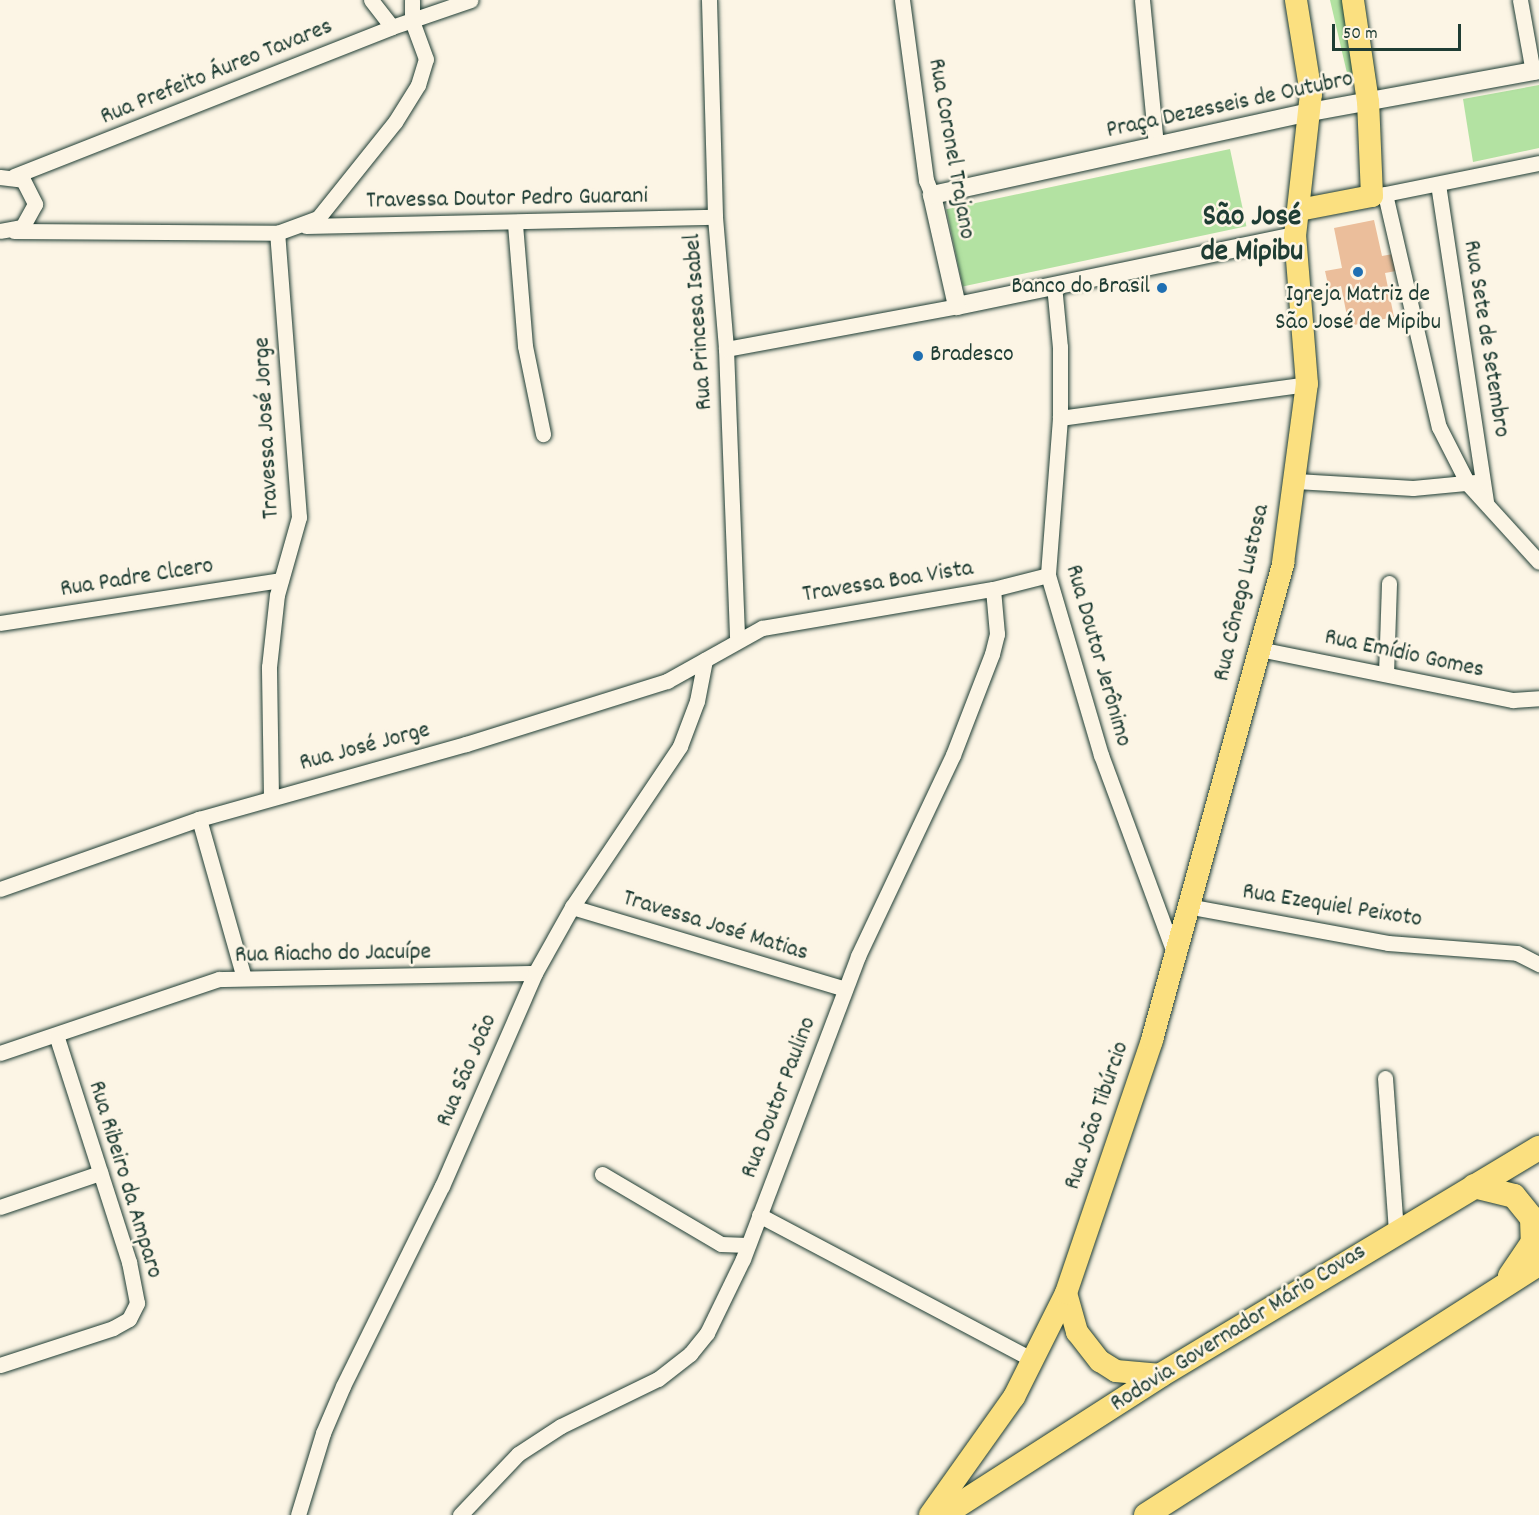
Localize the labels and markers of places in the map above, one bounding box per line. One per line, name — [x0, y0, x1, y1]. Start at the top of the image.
marker: Igreja Matriz de São José de Mipibu — [1351, 265, 1365, 279]
place label: Banco do Brasil — [1011, 274, 1150, 302]
marker: Banco do Brasil — [1155, 281, 1169, 295]
place label: Igreja Matriz de São José de Mipibu — [1275, 282, 1441, 338]
place label: Bradesco — [930, 342, 1014, 370]
marker: Bradesco — [911, 349, 925, 363]

